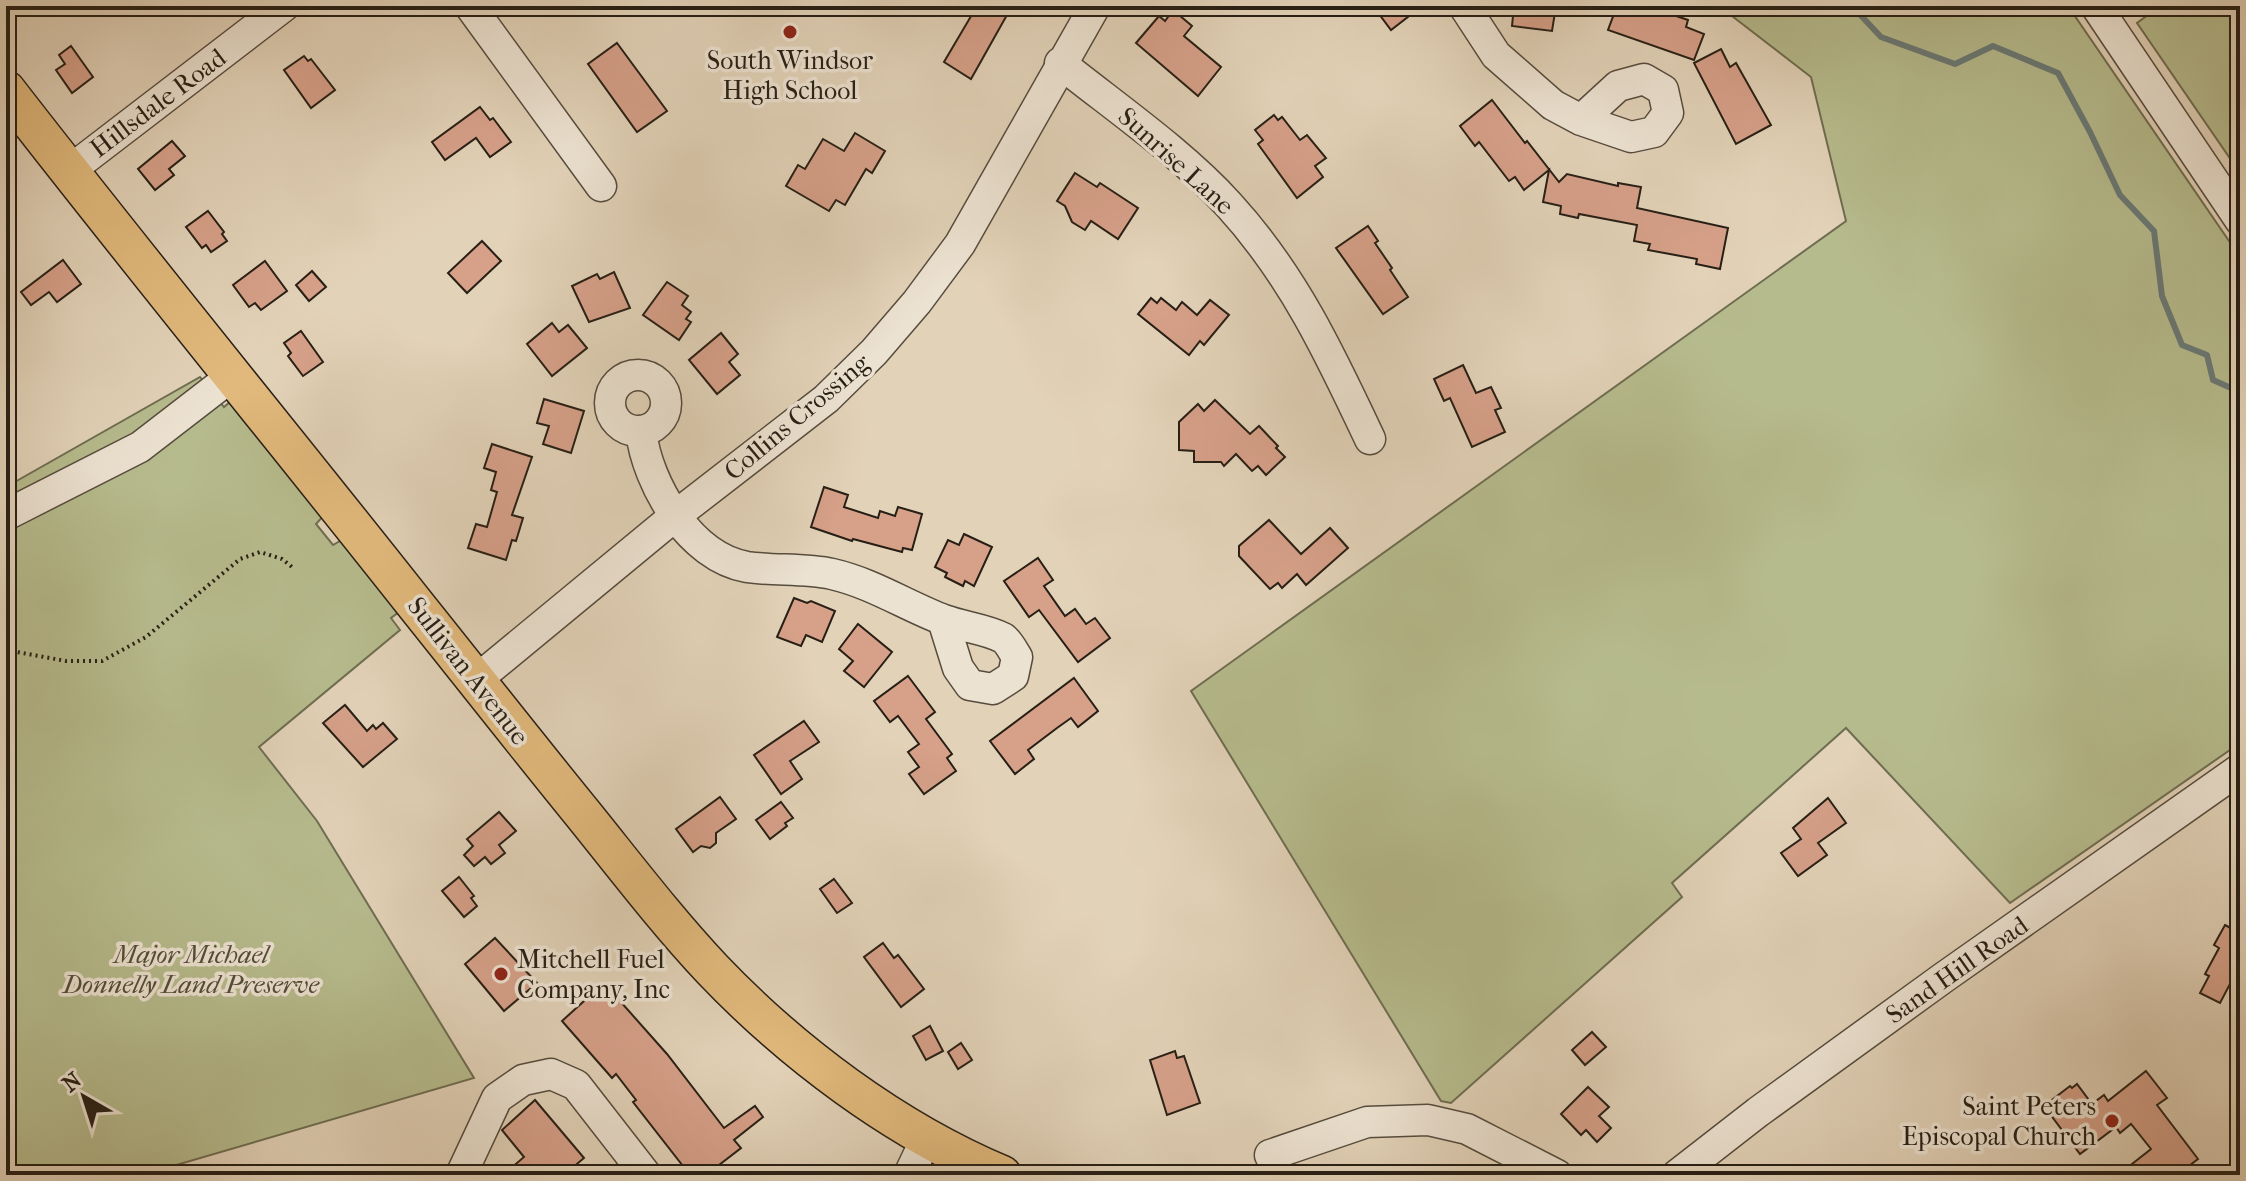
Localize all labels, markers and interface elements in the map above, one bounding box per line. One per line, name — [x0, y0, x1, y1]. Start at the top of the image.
marker: South Windsor High School — [781, 23, 799, 41]
street label: Hillsdale Road — [84, 41, 233, 164]
place label: South Windsor High School — [707, 45, 873, 106]
street label: Sunrise Lane — [1112, 101, 1241, 221]
street label: Collins Crossing — [718, 347, 877, 487]
street label: Sullivan Avenue — [401, 591, 535, 751]
street label: Sand Hill Road — [1880, 909, 2035, 1030]
park label: Major Michael Donnelly Land Preserve — [61, 939, 320, 1000]
place label: Mitchell Fuel Company, Inc — [517, 944, 670, 1005]
marker: Mitchell Fuel Company, Inc — [492, 965, 510, 983]
north arrow — [44, 1057, 124, 1137]
text: N — [57, 1067, 87, 1098]
place label: Saint Peters Episcopal Church — [1902, 1091, 2096, 1152]
marker: Saint Peters Episcopal Church — [2103, 1112, 2121, 1130]

